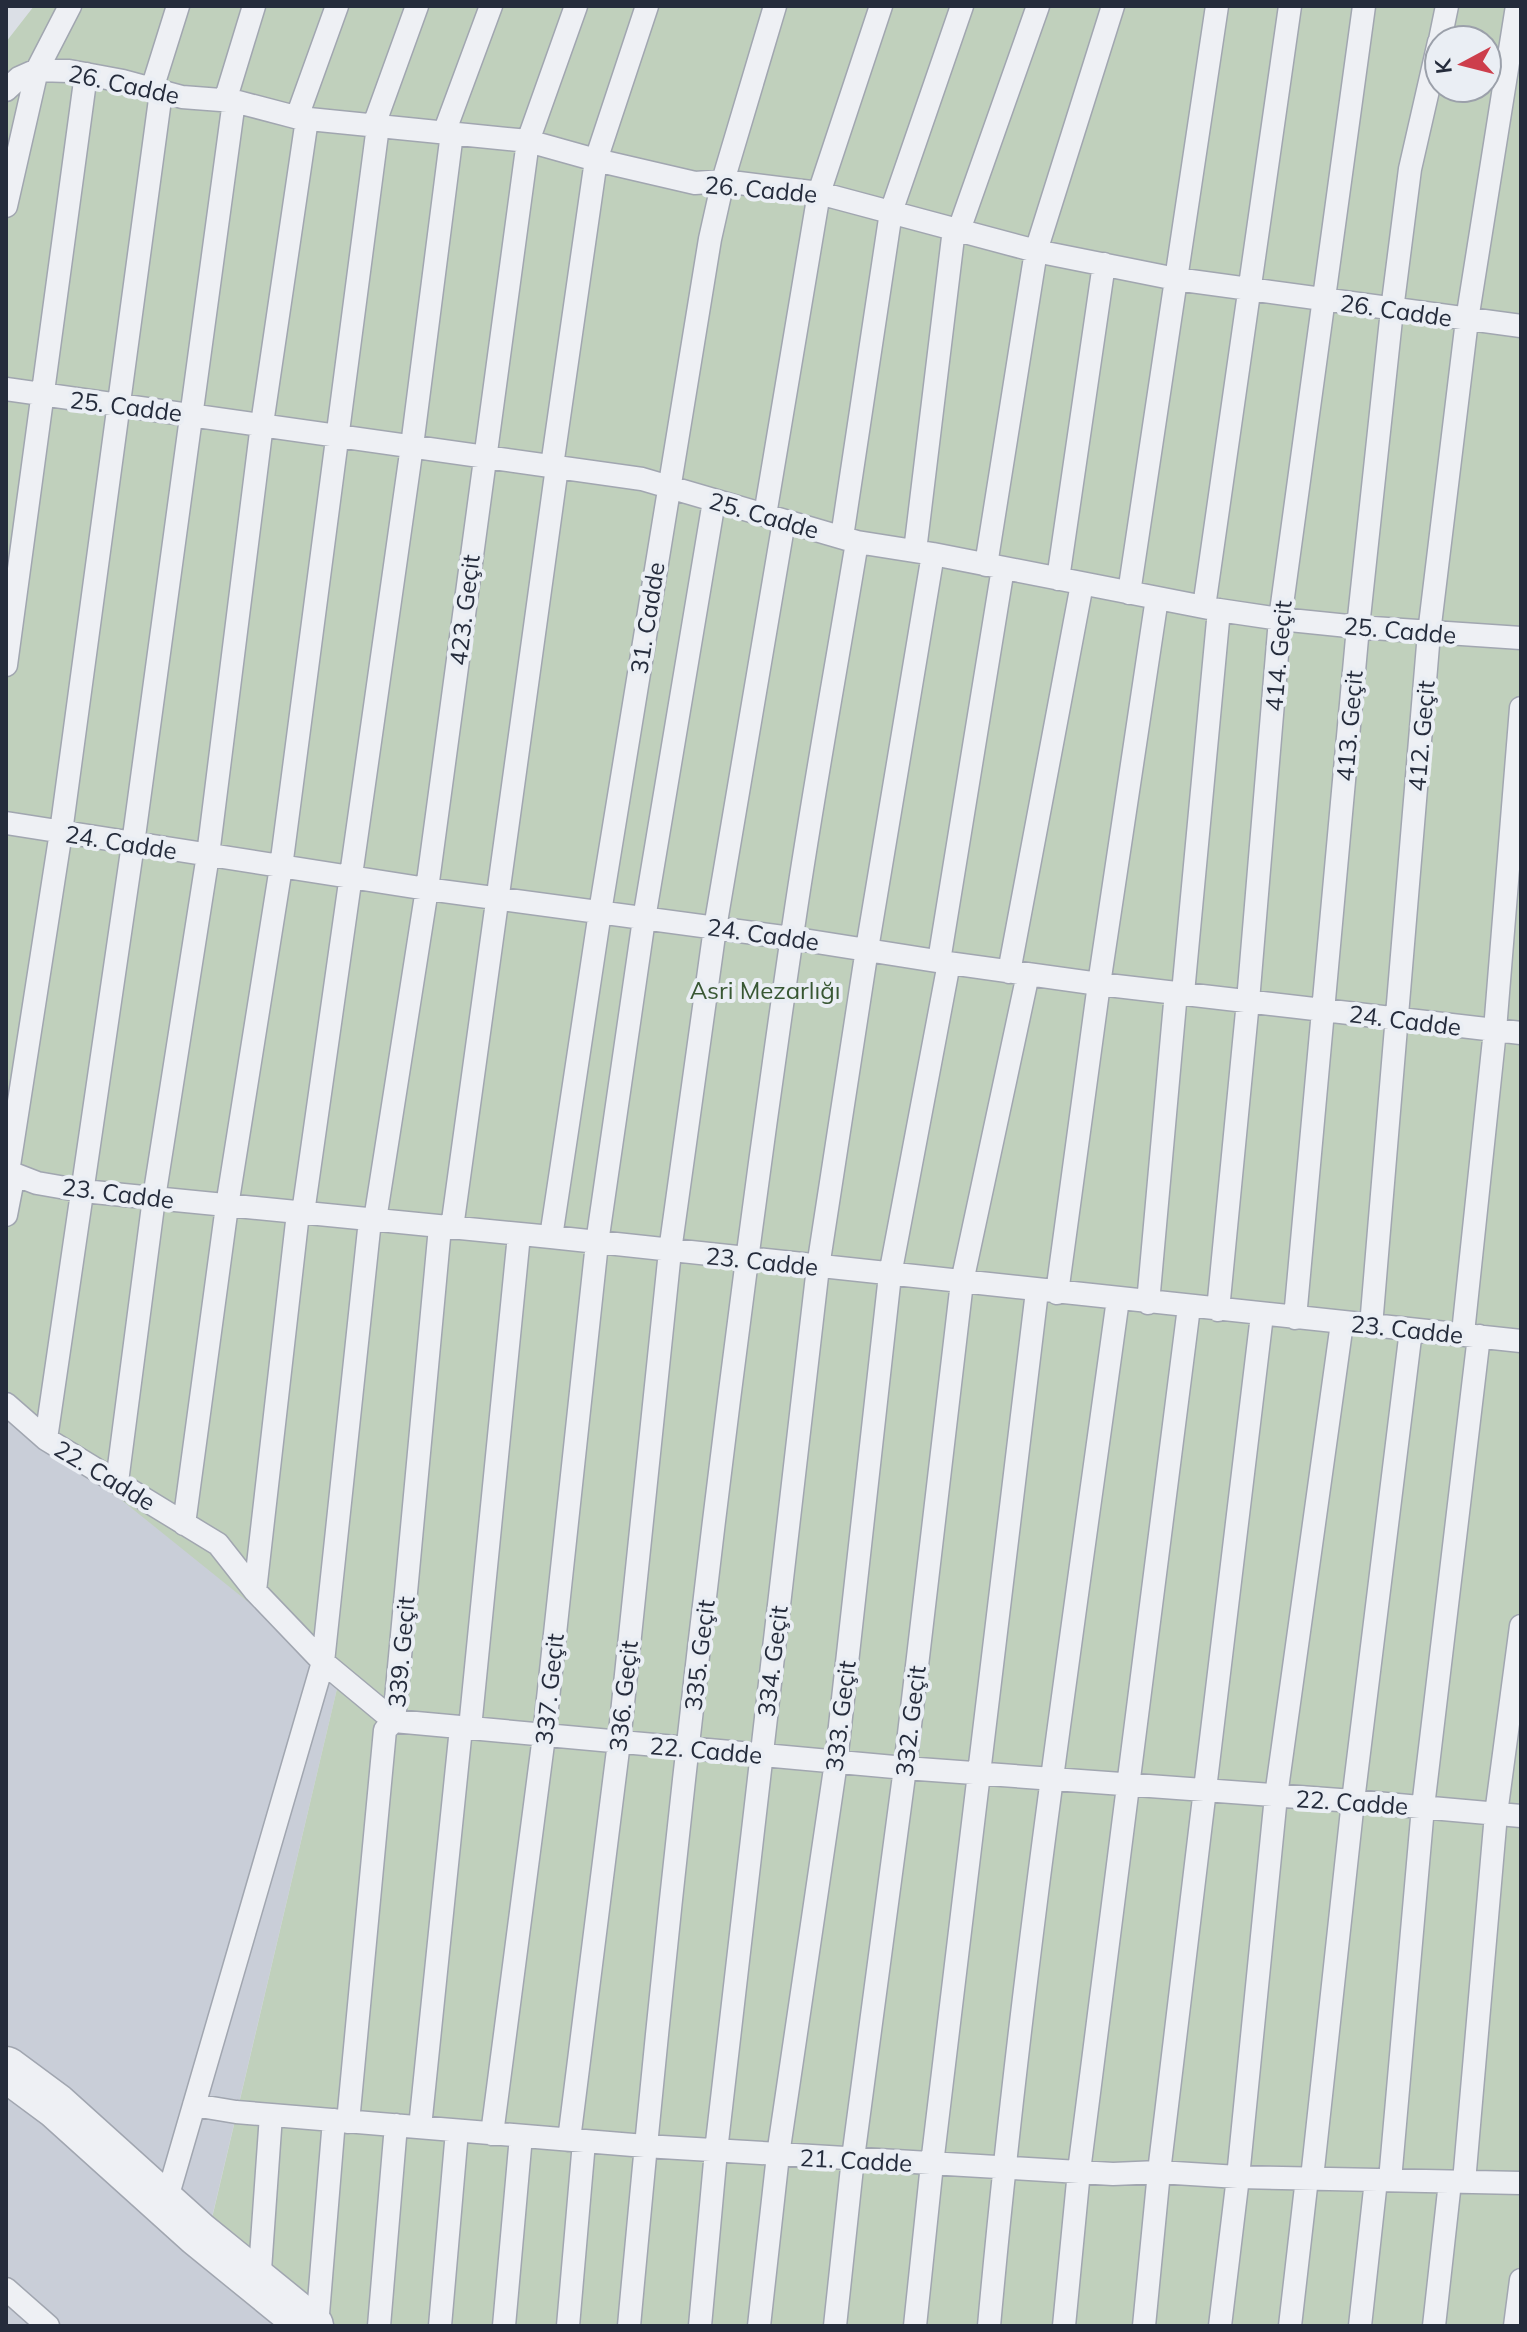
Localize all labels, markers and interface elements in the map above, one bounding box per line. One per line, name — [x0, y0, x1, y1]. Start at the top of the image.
north arrow — [1423, 24, 1503, 104]
text: K — [1428, 56, 1458, 75]
street label: 26. Cadde — [66, 58, 182, 110]
street label: 26. Cadde — [703, 169, 819, 209]
street label: 26. Cadde — [1338, 287, 1454, 333]
street label: 25. Cadde — [68, 384, 184, 428]
street label: 25. Cadde — [706, 485, 822, 545]
street label: 423. Geçit — [442, 553, 486, 667]
street label: 31. Cadde — [623, 560, 671, 676]
street label: 414. Geçit — [1258, 599, 1298, 713]
street label: 25. Cadde — [1342, 610, 1458, 650]
street label: 413. Geçit — [1329, 669, 1369, 783]
street label: 412. Geçit — [1401, 679, 1441, 793]
street label: 24. Cadde — [63, 818, 179, 866]
street label: 24. Cadde — [705, 911, 821, 957]
park label: Asri Mezarlığı — [690, 975, 840, 1005]
street label: 24. Cadde — [1347, 998, 1463, 1042]
street label: 23. Cadde — [60, 1171, 176, 1215]
street label: 23. Cadde — [704, 1240, 820, 1282]
street label: 23. Cadde — [1349, 1308, 1465, 1350]
street label: 22. Cadde — [49, 1433, 161, 1517]
street label: 339. Geçit — [381, 1595, 421, 1709]
street label: 335. Geçit — [677, 1598, 721, 1712]
street label: 334. Geçit — [750, 1604, 794, 1718]
street label: 337. Geçit — [528, 1632, 570, 1746]
street label: 336. Geçit — [602, 1639, 644, 1753]
street label: 333. Geçit — [818, 1659, 862, 1773]
street label: 332. Geçit — [888, 1664, 932, 1778]
street label: 22. Cadde — [648, 1730, 764, 1770]
street label: 22. Cadde — [1295, 1783, 1409, 1821]
street label: 21. Cadde — [799, 2142, 913, 2178]

